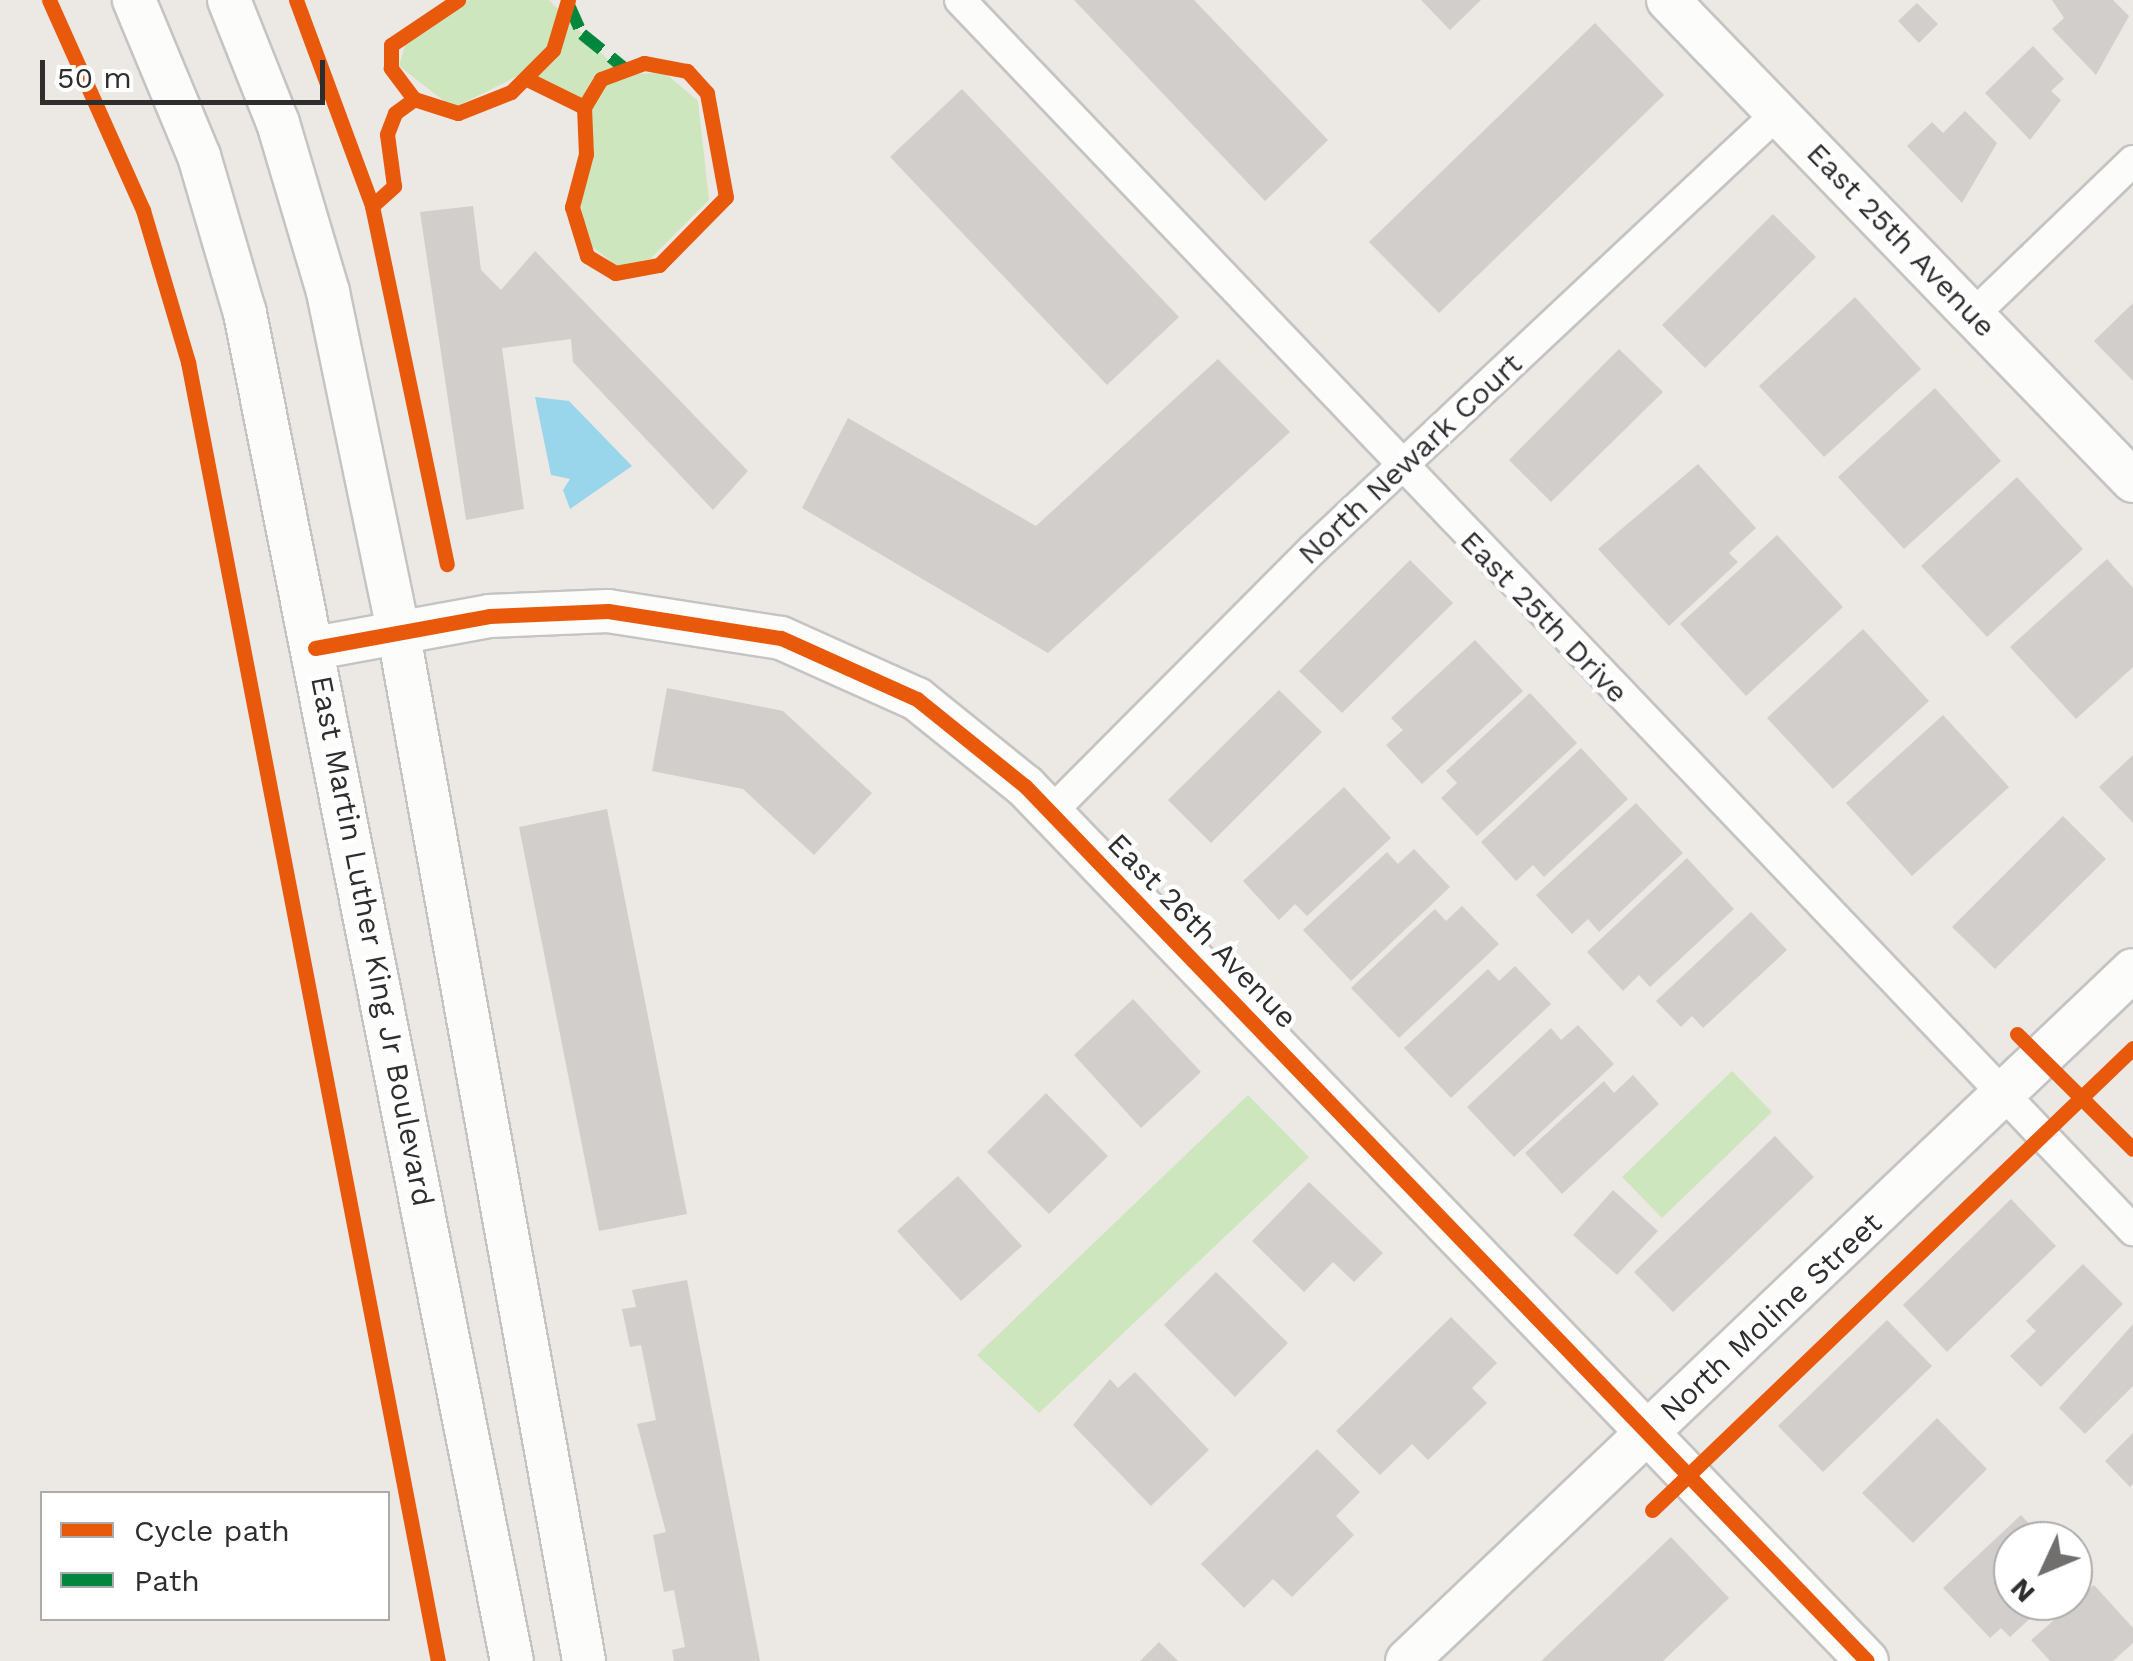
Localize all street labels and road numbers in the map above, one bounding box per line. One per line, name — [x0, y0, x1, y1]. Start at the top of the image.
street label: East 25th Avenue — [1799, 135, 2003, 345]
street label: North Newark Court — [1290, 346, 1530, 572]
street label: East 25th Drive — [1453, 523, 1635, 711]
street label: East Martin Luther King Jr Boulevard — [303, 672, 441, 1210]
street label: East 26th Avenue — [1099, 826, 1305, 1036]
street label: North Moline Street — [1653, 1205, 1889, 1429]

